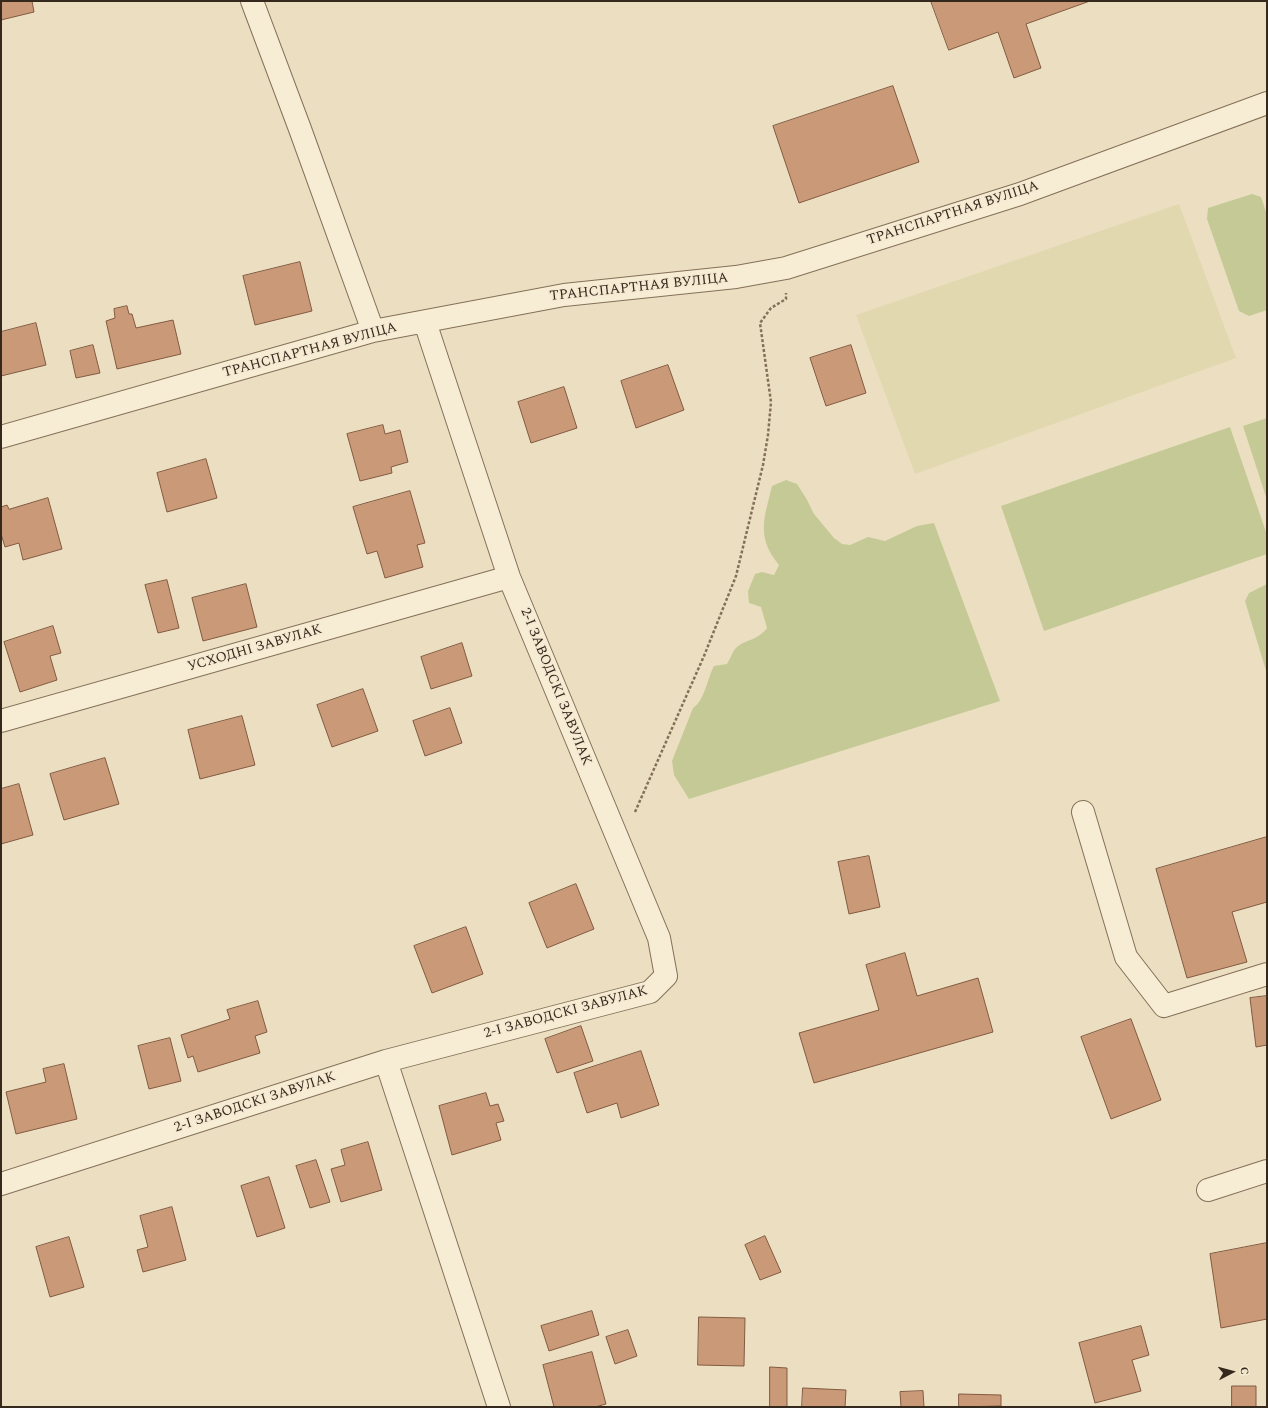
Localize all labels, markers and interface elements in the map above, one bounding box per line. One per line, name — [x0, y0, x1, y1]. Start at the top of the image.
street label: ТРАНСПАРТНАЯ ВУЛІЦА — [865, 178, 1041, 250]
street label: ТРАНСПАРТНАЯ ВУЛІЦА — [549, 270, 729, 306]
street label: ТРАНСПАРТНАЯ ВУЛІЦА — [221, 320, 399, 382]
street label: 2-І ЗАВОДСКІ ЗАВУЛАК — [516, 606, 594, 768]
street label: УСХОДНІ ЗАВУЛАК — [186, 622, 324, 676]
street label: 2-І ЗАВОДСКІ ЗАВУЛАК — [482, 983, 650, 1043]
street label: 2-І ЗАВОДСКІ ЗАВУЛАК — [172, 1069, 338, 1137]
north arrow — [1212, 1352, 1252, 1392]
text: С — [1236, 1366, 1253, 1375]

